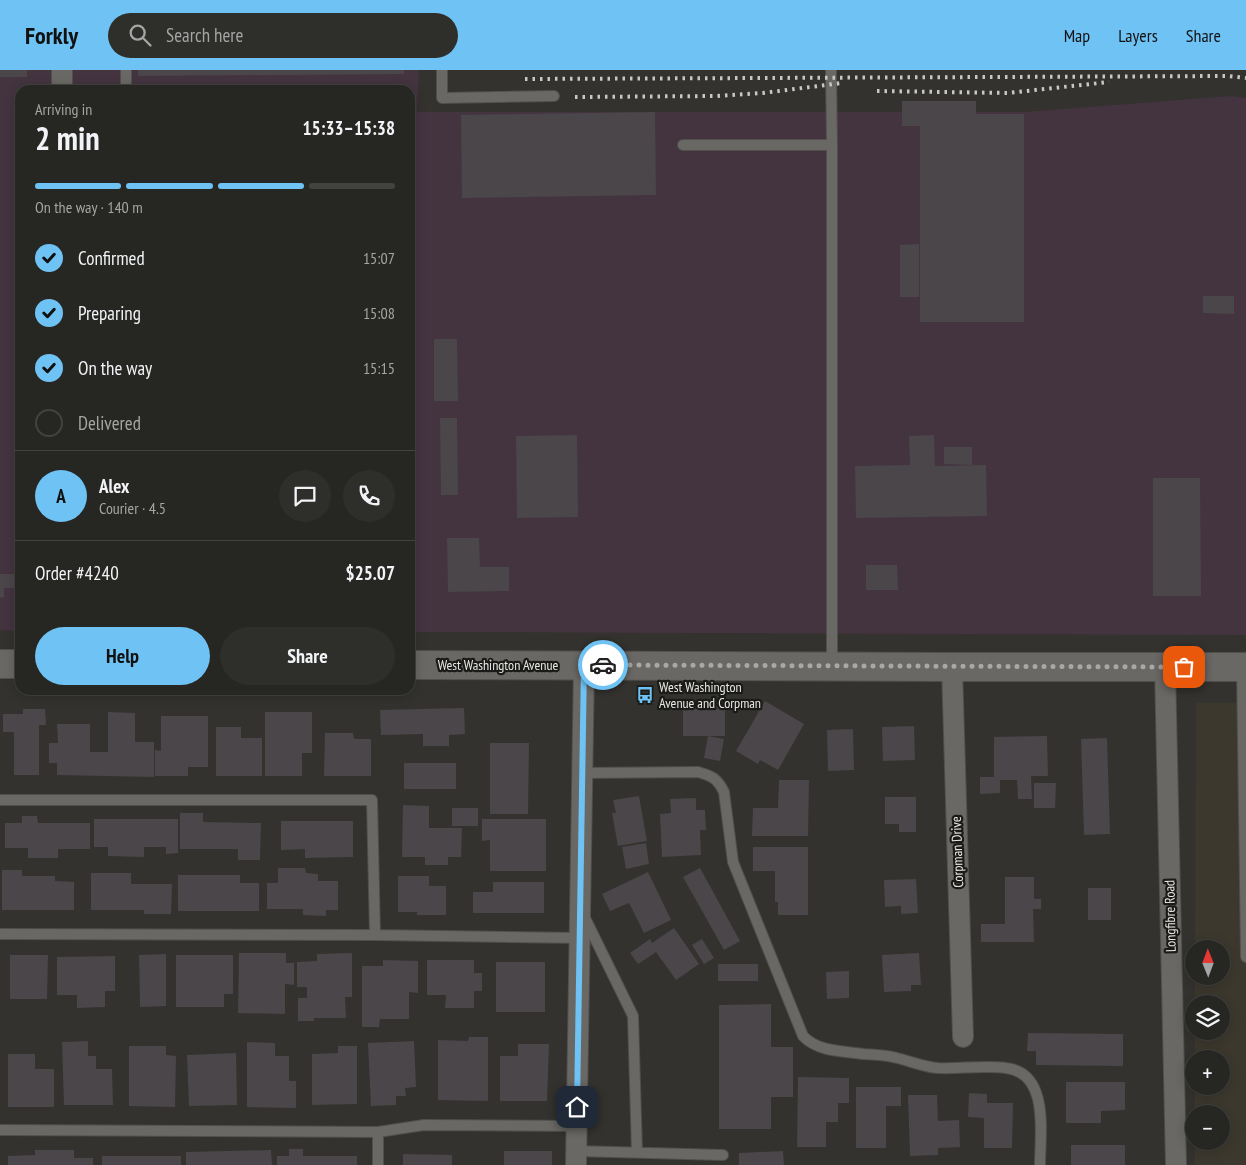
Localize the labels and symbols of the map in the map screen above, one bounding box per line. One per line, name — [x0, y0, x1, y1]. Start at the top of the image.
courier — [578, 640, 628, 690]
pin — [1163, 646, 1205, 688]
street label: West Washington Avenue — [438, 656, 559, 674]
place label: West Washington Avenue and Corpman — [659, 678, 761, 712]
bus stop icon: West Washington Avenue and Corpman — [635, 685, 655, 705]
street label: Corpman Drive — [947, 816, 967, 888]
street label: Longfibre Road — [1160, 880, 1180, 952]
north arrow — [1185, 940, 1230, 985]
pin — [556, 1086, 598, 1128]

